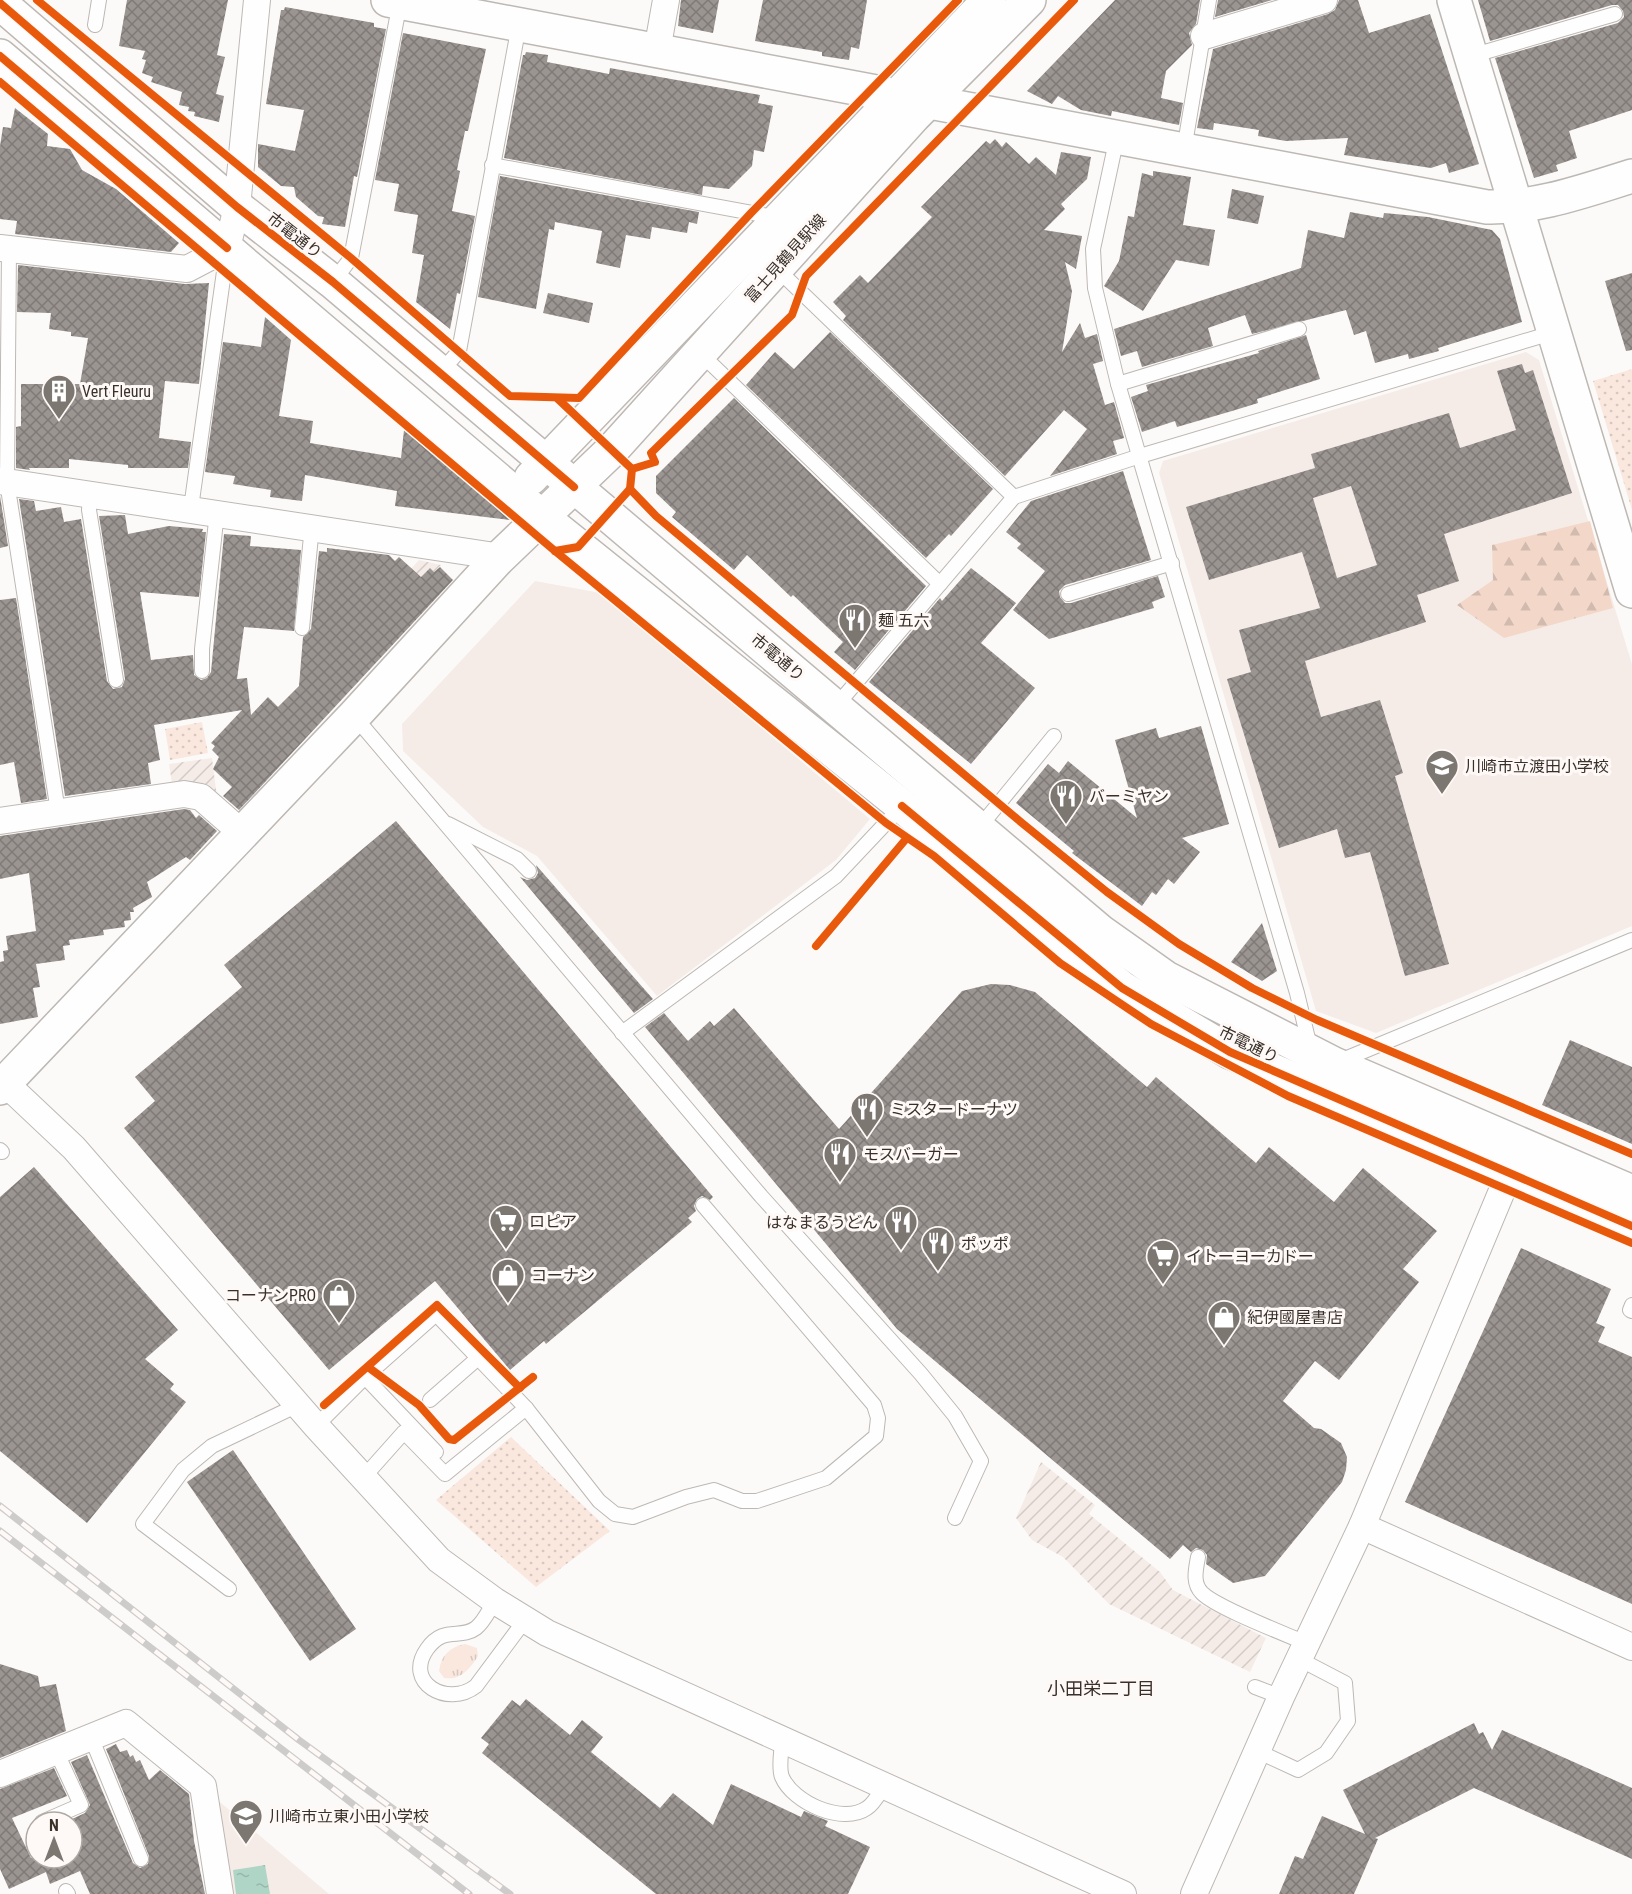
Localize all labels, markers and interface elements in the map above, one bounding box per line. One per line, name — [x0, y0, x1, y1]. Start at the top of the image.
street label: 市電通り — [264, 208, 326, 263]
street label: 富士見鶴見駅線 — [741, 210, 830, 306]
building icon: Vert Fleuru — [41, 373, 77, 420]
place label: Vert Fleuru — [82, 382, 151, 401]
restaurant icon: 麺 五六 — [837, 602, 873, 649]
place label: 麺 五六 — [878, 611, 930, 630]
street label: 市電通り — [747, 630, 808, 685]
school or university icon: 川崎市立渡田小学校 — [1424, 748, 1460, 795]
place label: 川崎市立渡田小学校 — [1465, 757, 1609, 776]
restaurant icon: バーミヤン — [1048, 778, 1084, 825]
place label: バーミヤン — [1089, 787, 1169, 806]
street label: 市電通り — [1216, 1022, 1282, 1067]
restaurant icon: ミスタードーナツ — [849, 1091, 885, 1138]
place label: ミスタードーナツ — [890, 1100, 1018, 1119]
restaurant icon: モスバーガー — [822, 1136, 858, 1183]
place label: モスバーガー — [863, 1145, 959, 1164]
supermarket icon: ロピア — [488, 1203, 524, 1250]
restaurant icon: はなまるうどん — [883, 1204, 919, 1251]
place label: ロピア — [529, 1212, 577, 1231]
place label: はなまるうどん — [766, 1213, 878, 1232]
restaurant icon: ポッポ — [920, 1225, 956, 1272]
place label: ポッポ — [961, 1234, 1009, 1253]
supermarket icon: イトーヨーカドー — [1145, 1238, 1181, 1285]
place label: イトーヨーカドー — [1186, 1247, 1314, 1266]
shop icon: コーナン — [490, 1257, 526, 1304]
place label: コーナン — [531, 1266, 595, 1285]
shop icon: コーナンPRO — [321, 1277, 357, 1324]
place label: コーナンPRO — [225, 1286, 316, 1305]
shop icon: 紀伊國屋書店 — [1206, 1299, 1242, 1346]
place label: 紀伊國屋書店 — [1247, 1308, 1343, 1327]
district label: 小田栄二丁目 — [1047, 1678, 1155, 1699]
school or university icon: 川崎市立東小田小学校 — [228, 1798, 264, 1845]
place label: 川崎市立東小田小学校 — [269, 1807, 429, 1826]
north arrow — [24, 1810, 84, 1870]
text: N — [49, 1816, 59, 1835]

